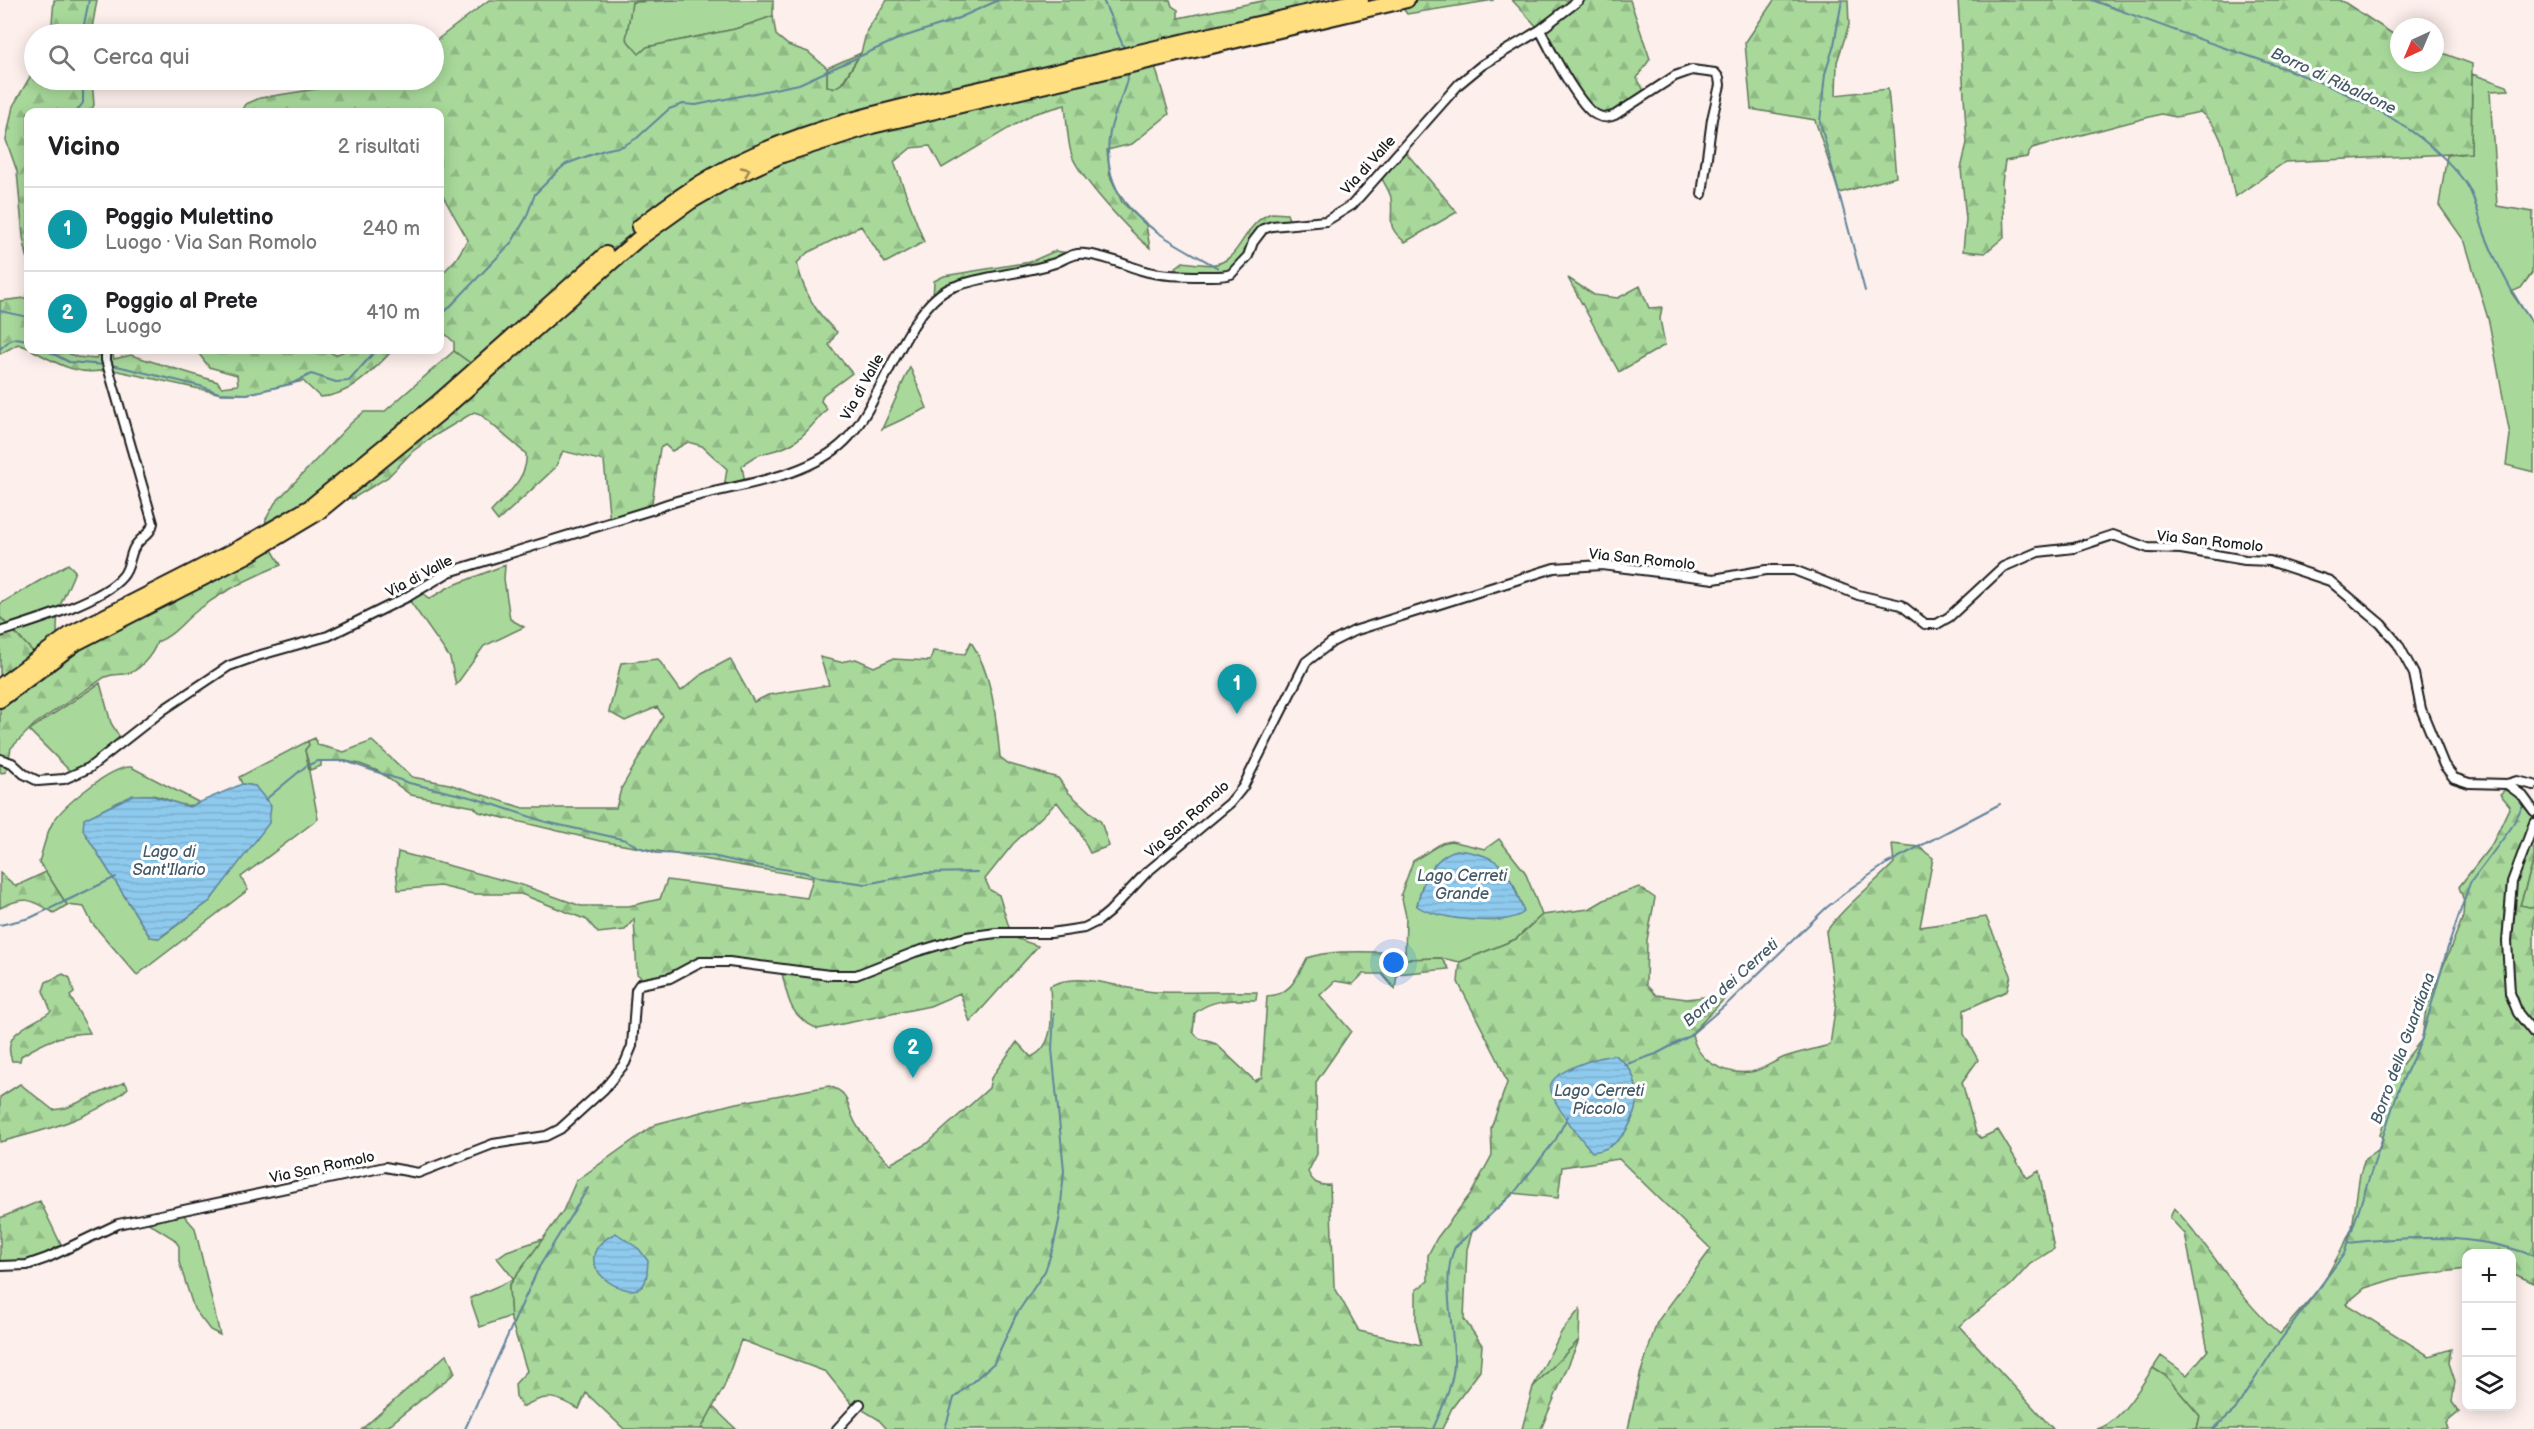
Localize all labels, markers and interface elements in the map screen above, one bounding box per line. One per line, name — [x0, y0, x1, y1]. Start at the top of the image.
north arrow — [2390, 18, 2444, 72]
search box — [24, 24, 444, 90]
icon: search — [45, 41, 78, 74]
text: Cerca qui — [93, 44, 190, 71]
water label: Borro di Ribaldone — [2268, 44, 2399, 119]
text: Vicino — [48, 132, 120, 163]
street label: Via di Valle — [1337, 132, 1400, 199]
text: 2 risultati — [338, 135, 420, 159]
one-way arrow — [740, 167, 751, 179]
text: Poggio Mulettino — [105, 204, 274, 231]
text: 1 — [63, 217, 72, 241]
text: 240 m — [363, 217, 420, 241]
text: Luogo · Via San Romolo — [105, 231, 317, 255]
text: Poggio al Prete — [105, 288, 258, 315]
text: 2 — [62, 301, 73, 325]
text: 410 m — [366, 301, 420, 325]
text: Luogo — [105, 315, 162, 339]
street label: Via di Valle — [836, 351, 889, 424]
street label: Via San Romolo — [2156, 526, 2264, 557]
street label: Via San Romolo — [1588, 544, 1696, 575]
street label: Via di Valle — [382, 551, 456, 602]
pin: 1 — [1218, 664, 1256, 714]
street label: Via San Romolo — [1141, 777, 1233, 862]
water label: Lago di Sant'Ilario — [132, 843, 206, 880]
water label: Lago Cerreti Grande — [1417, 867, 1509, 904]
water label: Borro dei Cerreti — [1679, 934, 1784, 1031]
your location — [1379, 948, 1408, 977]
water label: Borro della Guardiana — [2367, 970, 2440, 1127]
pin: 2 — [894, 1028, 932, 1078]
water label: Lago Cerreti Piccolo — [1554, 1082, 1646, 1119]
street label: Via San Romolo — [268, 1147, 376, 1188]
map controls — [2462, 1249, 2516, 1411]
button: + — [2462, 1249, 2516, 1303]
button: − — [2462, 1303, 2516, 1357]
button: layers — [2462, 1357, 2516, 1411]

